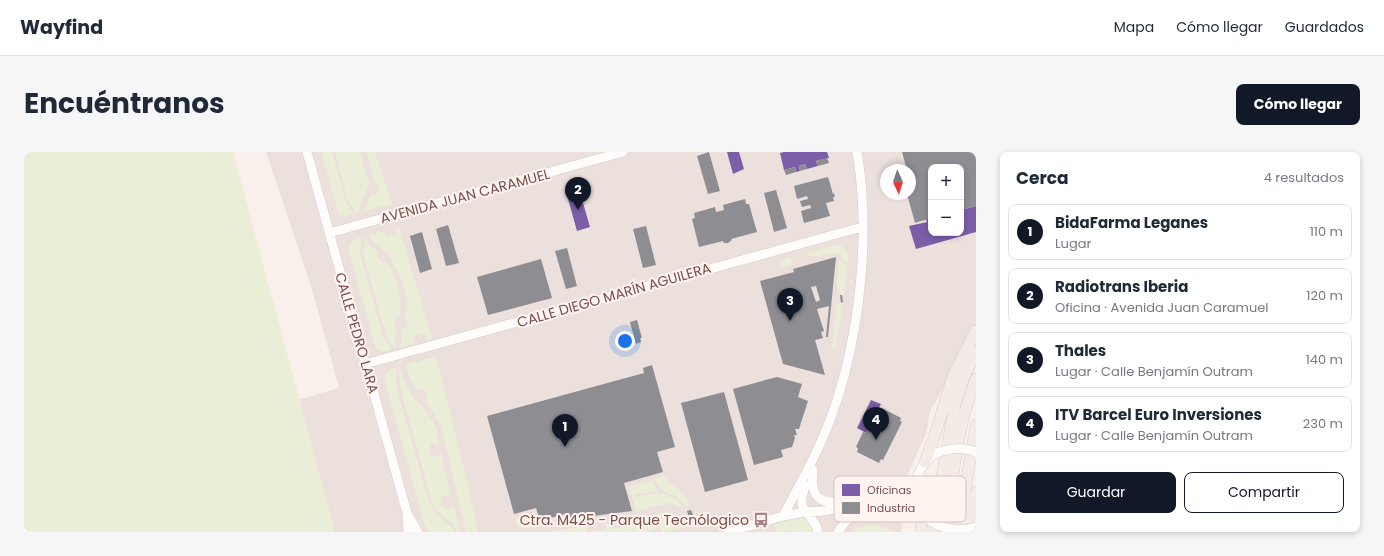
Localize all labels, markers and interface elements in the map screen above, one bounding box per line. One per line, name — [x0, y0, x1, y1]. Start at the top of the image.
text: Wayfind — [20, 14, 103, 41]
text: Mapa — [1114, 17, 1154, 37]
text: Cómo llegar — [1176, 17, 1263, 37]
text: Guardados — [1285, 17, 1364, 37]
text: Encuéntranos — [24, 84, 225, 123]
button: Cómo llegar — [1236, 84, 1360, 125]
street label: AVENIDA JUAN CARAMUEL — [378, 164, 552, 228]
north arrow — [880, 164, 916, 200]
map controls — [928, 164, 964, 236]
button: + — [928, 164, 964, 200]
text: Cerca — [1016, 166, 1069, 190]
text: 4 resultados — [1264, 168, 1344, 187]
pin: 2 — [565, 177, 591, 210]
button: − — [928, 200, 964, 236]
text: BidaFarma Leganes — [1055, 212, 1208, 233]
text: 1 — [1028, 222, 1032, 241]
text: 110 m — [1310, 222, 1343, 241]
text: Lugar — [1055, 234, 1091, 253]
street label: CALLE DIEGO MARÍN AGUILERA — [515, 258, 713, 332]
street label: CALLE PEDRO LARA — [330, 270, 384, 396]
text: Radiotrans Iberia — [1055, 276, 1188, 297]
text: 2 — [1026, 286, 1034, 305]
text: 120 m — [1306, 286, 1343, 305]
pin: 3 — [777, 288, 803, 321]
text: Oficina · Avenida Juan Caramuel — [1055, 298, 1269, 317]
your location — [615, 331, 635, 351]
text: Thales — [1055, 340, 1106, 361]
text: 3 — [1026, 350, 1034, 369]
text: 140 m — [1306, 350, 1343, 369]
text: Lugar · Calle Benjamín Outram — [1055, 362, 1253, 381]
text: ITV Barcel Euro Inversiones — [1055, 404, 1262, 425]
pin: 4 — [863, 407, 889, 440]
pin: 1 — [552, 414, 578, 447]
text: 4 — [1026, 414, 1034, 433]
text: 230 m — [1303, 414, 1343, 433]
text: Lugar · Calle Benjamín Outram — [1055, 426, 1253, 445]
button: Guardar — [1016, 472, 1176, 513]
button: Compartir — [1184, 472, 1344, 513]
legend — [834, 476, 966, 522]
text: Oficinas — [867, 482, 912, 498]
text: Industria — [867, 500, 915, 516]
place label: Ctra. M425 - Parque Tecnólogico — [520, 510, 749, 530]
bus stop icon: Ctra. M425 - Parque Tecnólogico — [752, 511, 770, 529]

